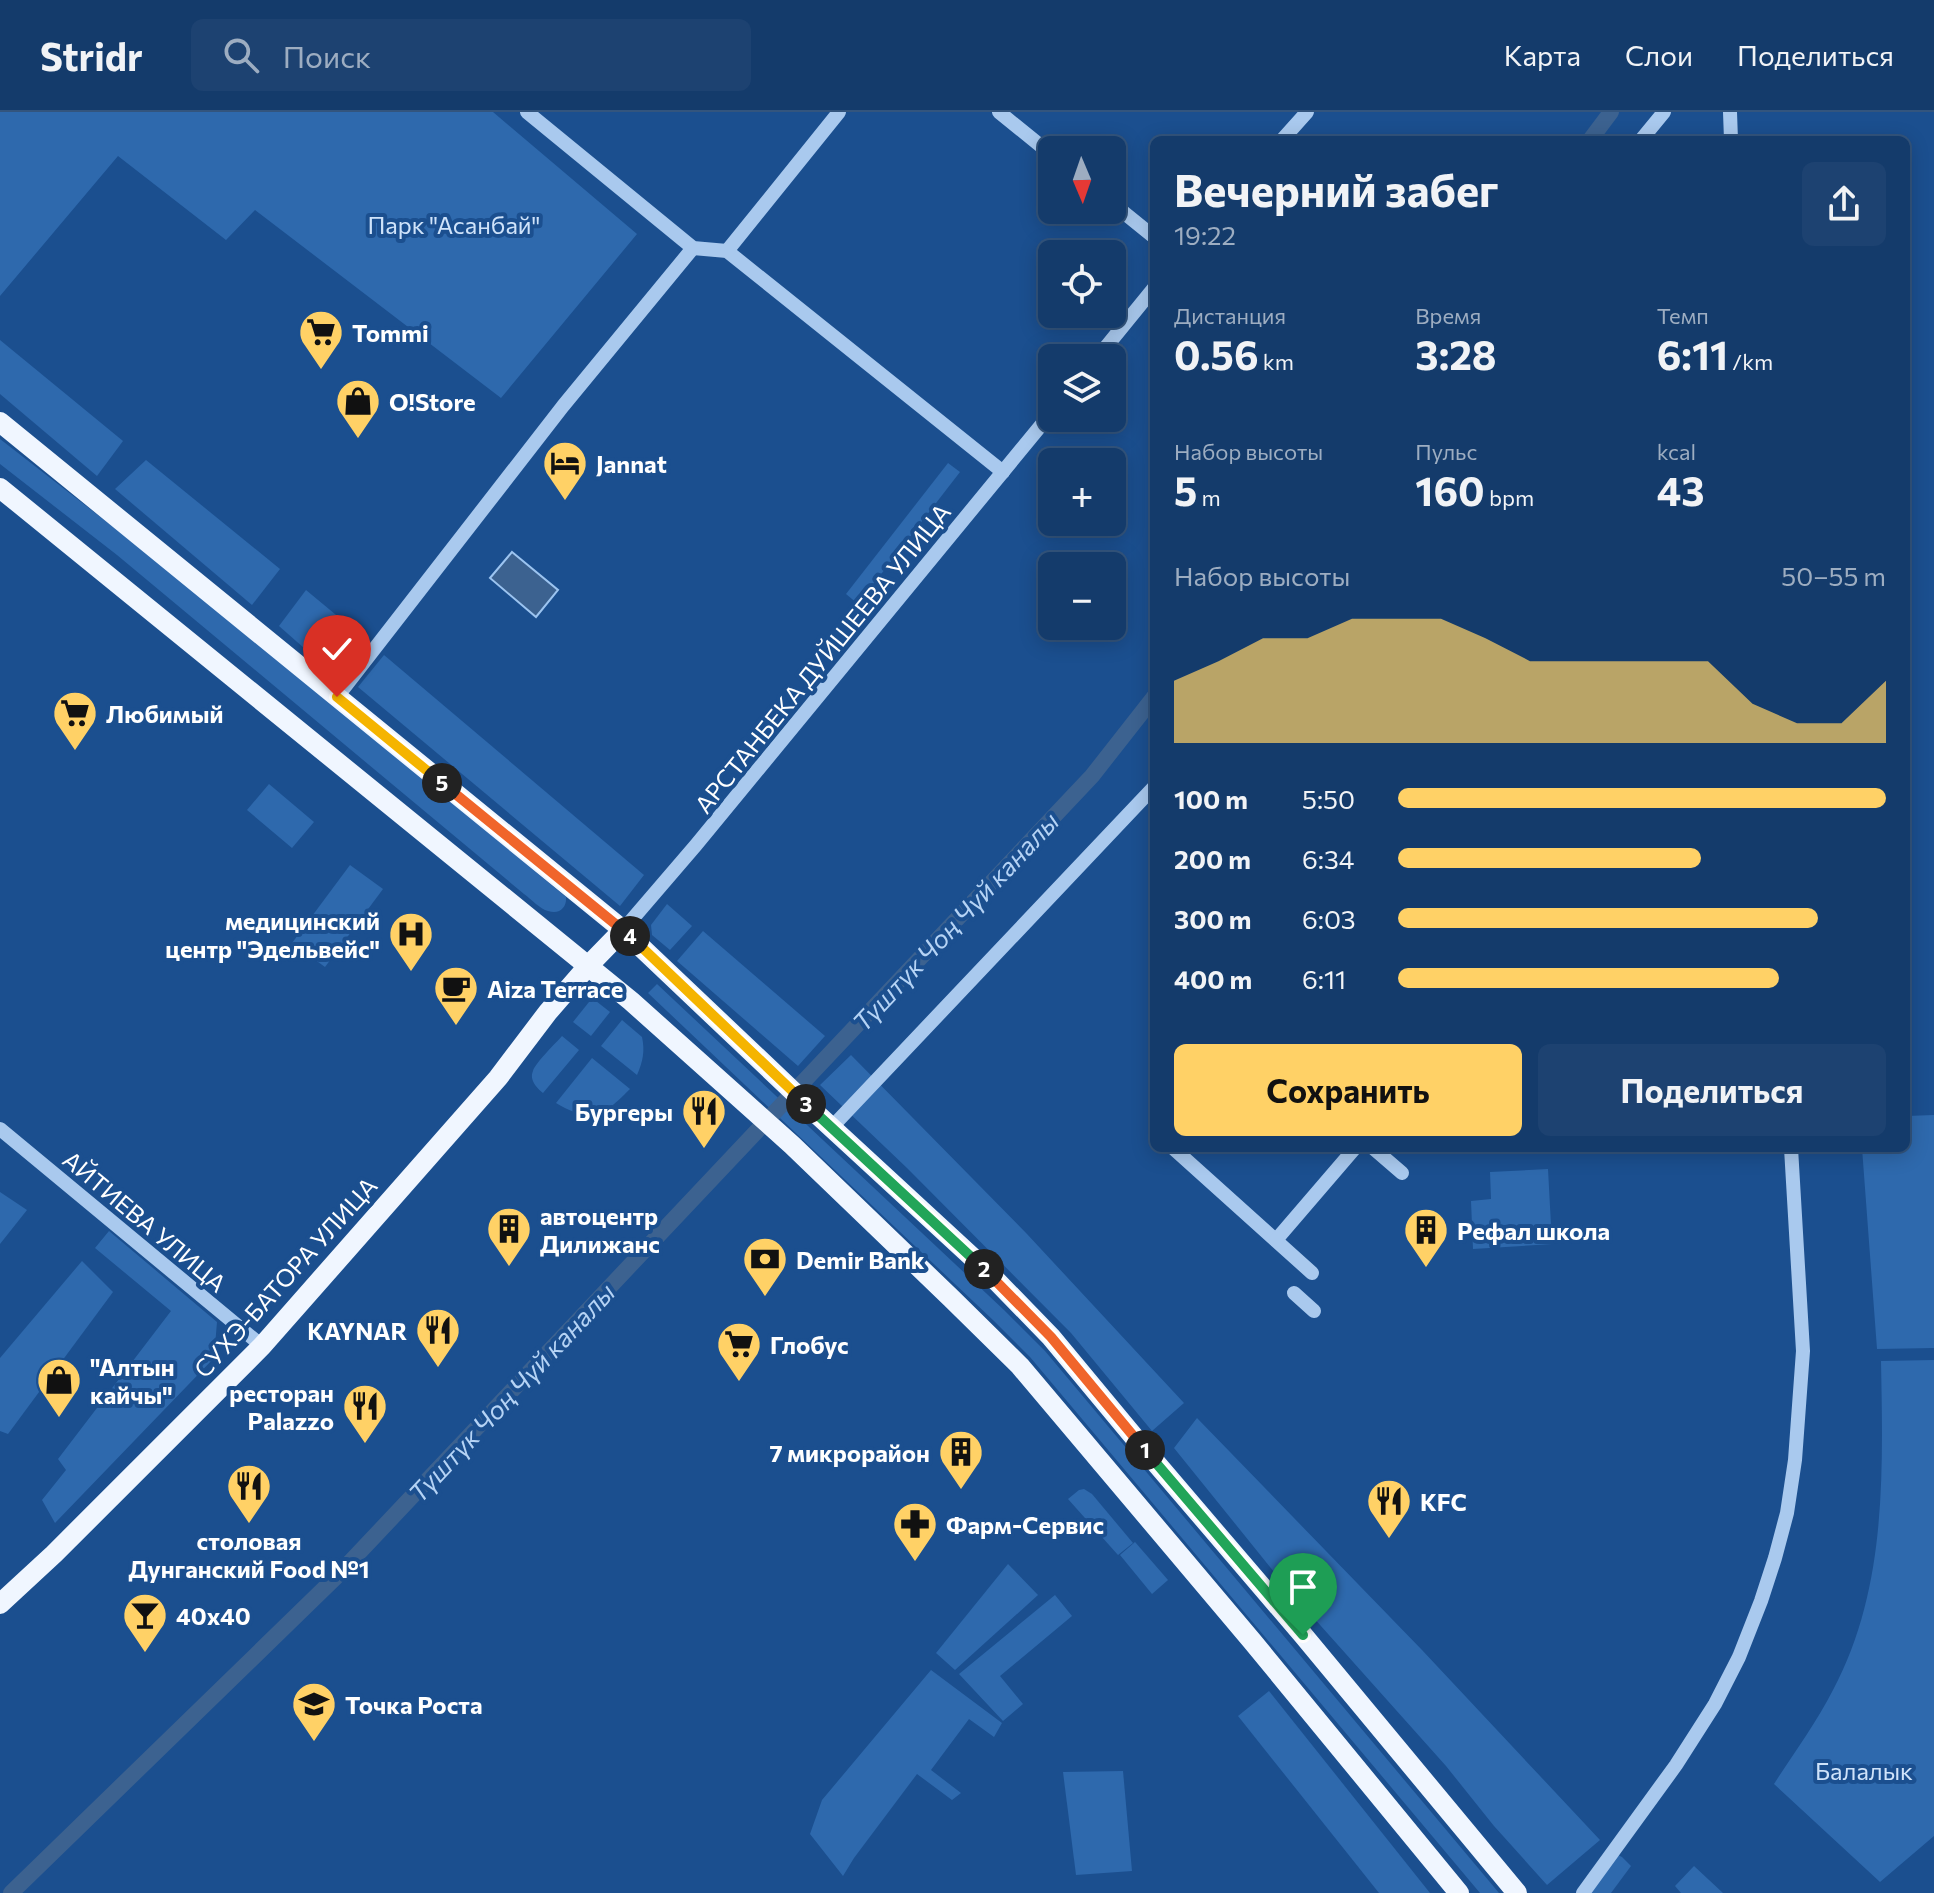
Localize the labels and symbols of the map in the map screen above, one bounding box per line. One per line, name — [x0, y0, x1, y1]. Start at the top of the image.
north arrow — [1038, 136, 1126, 224]
park label: Парк "Асанбай" — [367, 210, 541, 239]
supermarket icon: Tommi — [297, 308, 345, 371]
place label: Tommi — [352, 318, 429, 347]
shop icon: O!Store — [334, 377, 382, 440]
place label: O!Store — [389, 387, 476, 416]
hotel icon: Jannat — [541, 439, 589, 502]
place label: Jannat — [596, 449, 667, 478]
street label: АРСТАНБЕКА ДУЙШЕЕВА УЛИЦА — [688, 497, 956, 819]
pin — [303, 615, 371, 697]
supermarket icon: Любимый — [51, 689, 99, 752]
place label: Любимый — [106, 699, 223, 728]
pin: 5 — [422, 763, 462, 803]
water label: Түштүк Чоң Чүй каналы — [845, 805, 1065, 1037]
place label: медицинский центр "Эдельвейс" — [165, 906, 380, 963]
hospital icon: медицинский центр "Эдельвейс" — [387, 910, 435, 973]
pin: 4 — [610, 916, 650, 956]
cafe icon: Aiza Terrace — [432, 964, 480, 1027]
place label: Aiza Terrace — [487, 974, 623, 1003]
pin: 3 — [786, 1084, 826, 1124]
restaurant icon: Бургеры — [680, 1087, 728, 1150]
place label: Бургеры — [575, 1097, 673, 1126]
street label: АЙТИЕВА УЛИЦА — [58, 1144, 232, 1298]
street label: СУХЭ-БАТОРА УЛИЦА — [188, 1171, 382, 1383]
place label: автоцентр Дилижанс — [540, 1201, 660, 1258]
building icon: автоцентр Дилижанс — [485, 1205, 533, 1268]
building icon: Рефал школа — [1402, 1206, 1450, 1269]
place label: Рефал школа — [1457, 1216, 1610, 1245]
bank icon: Demir Bank — [741, 1235, 789, 1298]
place label: Demir Bank — [796, 1245, 925, 1274]
pin: 2 — [964, 1249, 1004, 1289]
water label: Түштүк Чоң Чүй каналы — [401, 1276, 621, 1508]
restaurant icon: KAYNAR — [414, 1306, 462, 1369]
place label: KAYNAR — [307, 1316, 407, 1345]
supermarket icon: Глобус — [715, 1320, 763, 1383]
place label: Глобус — [770, 1330, 849, 1359]
place label: "Алтын кайчы" — [90, 1352, 175, 1409]
shop icon: "Алтын кайчы" — [35, 1356, 83, 1419]
place label: ресторан Palazzo — [229, 1378, 334, 1435]
restaurant icon: ресторан Palazzo — [341, 1382, 389, 1445]
building icon: 7 микрорайон — [937, 1428, 985, 1491]
pin: 1 — [1125, 1430, 1165, 1470]
place label: 7 микрорайон — [769, 1438, 930, 1467]
restaurant icon: столовая Дунганский Food №1 — [225, 1462, 273, 1525]
restaurant icon: KFC — [1365, 1477, 1413, 1540]
place label: KFC — [1420, 1487, 1467, 1516]
pharmacy icon: Фарм-Сервис — [891, 1500, 939, 1563]
place label: Фарм-Сервис — [946, 1510, 1104, 1539]
place label: столовая Дунганский Food №1 — [128, 1526, 370, 1583]
pin — [1269, 1553, 1337, 1635]
bar icon: 40x40 — [121, 1591, 169, 1654]
place label: 40x40 — [176, 1601, 251, 1630]
school or university icon: Точка Роста — [290, 1680, 338, 1743]
place label: Точка Роста — [345, 1690, 482, 1719]
park label: Балалык — [1815, 1756, 1913, 1785]

